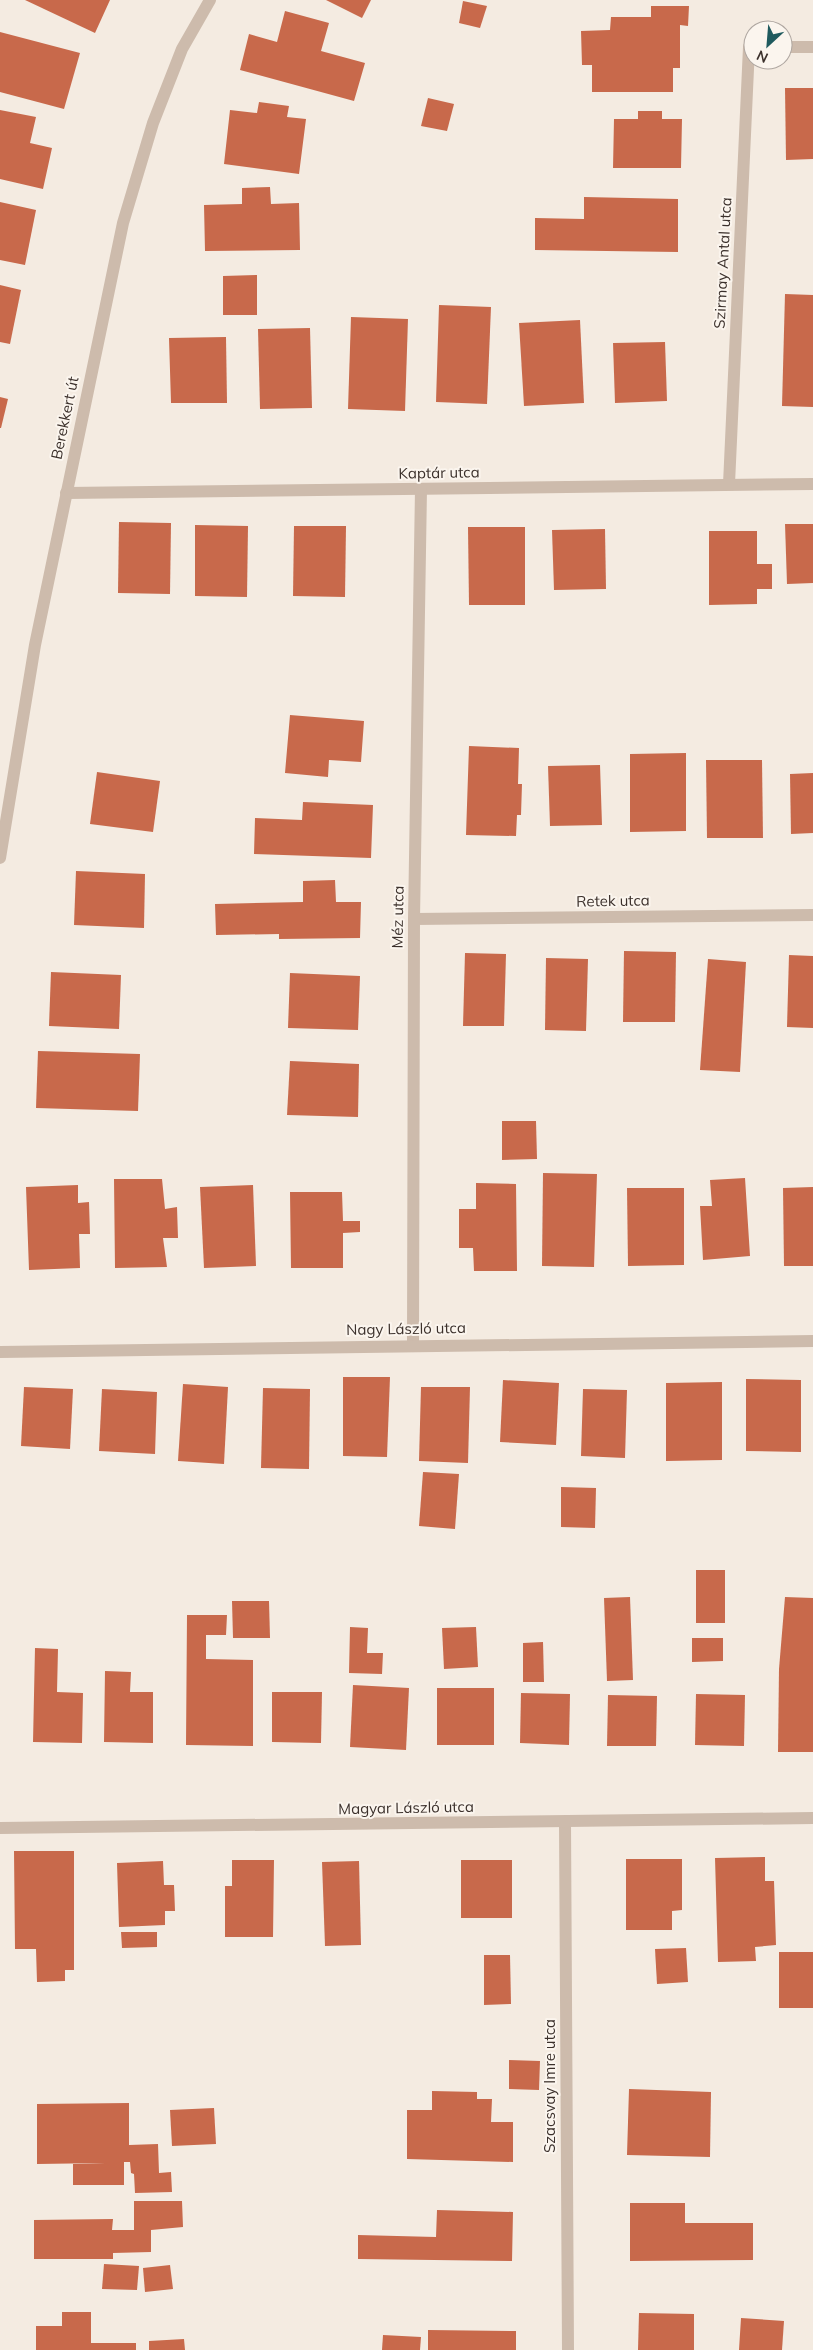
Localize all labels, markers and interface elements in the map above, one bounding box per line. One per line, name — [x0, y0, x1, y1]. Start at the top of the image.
north arrow — [743, 20, 793, 70]
text: N — [754, 46, 771, 67]
street label: Szirmay Antal utca — [710, 197, 735, 329]
street label: Berekkert út — [46, 375, 83, 461]
street label: Kaptár utca — [398, 462, 480, 483]
street label: Méz utca — [387, 885, 408, 949]
street label: Retek utca — [576, 890, 650, 911]
street label: Nagy László utca — [346, 1318, 466, 1339]
street label: Magyar László utca — [338, 1797, 474, 1818]
street label: Szacsvay Imre utca — [540, 2019, 559, 2153]

